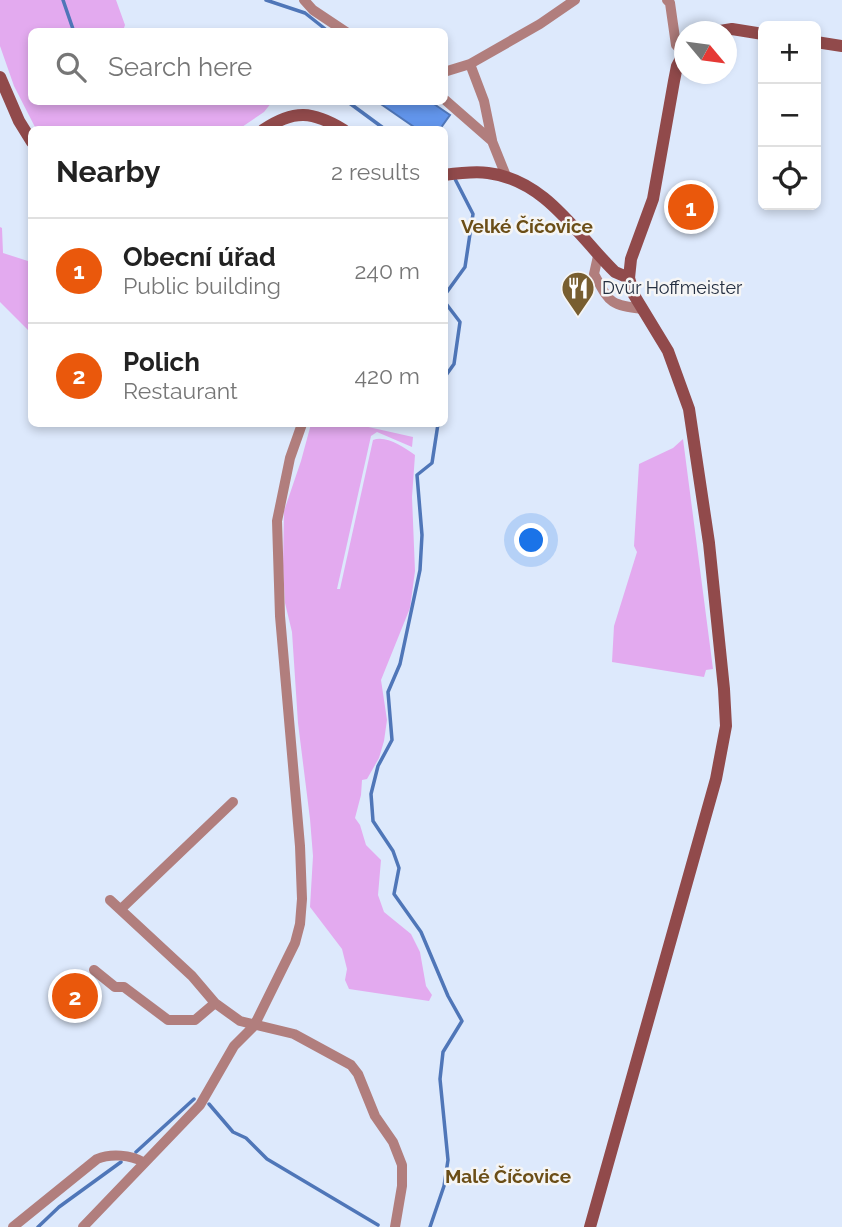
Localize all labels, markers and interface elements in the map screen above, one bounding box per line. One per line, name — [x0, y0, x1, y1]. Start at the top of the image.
north arrow — [674, 21, 737, 84]
map controls — [758, 21, 821, 210]
button: + — [758, 21, 821, 84]
search box — [28, 28, 448, 105]
icon: search — [52, 48, 90, 86]
text: Search here — [108, 52, 252, 82]
button: − — [758, 84, 821, 147]
button: locate — [758, 147, 821, 210]
text: Nearby — [56, 154, 160, 189]
text: 2 results — [331, 158, 420, 185]
pin: 1 — [668, 181, 714, 233]
district label: Velké Číčovice — [461, 215, 593, 237]
text: Obecní úřad — [123, 242, 276, 272]
text: 1 — [73, 257, 85, 284]
text: 240 m — [354, 257, 420, 284]
restaurant icon: Dvůr Hoffmeister — [559, 269, 597, 318]
text: Public building — [123, 272, 281, 299]
place label: Dvůr Hoffmeister — [602, 277, 743, 298]
text: Polich — [123, 347, 200, 377]
text: 2 — [73, 362, 85, 389]
text: 420 m — [354, 362, 420, 389]
text: Restaurant — [123, 377, 238, 404]
your location — [514, 523, 548, 557]
pin: 2 — [52, 970, 98, 1022]
district label: Malé Číčovice — [445, 1165, 571, 1187]

